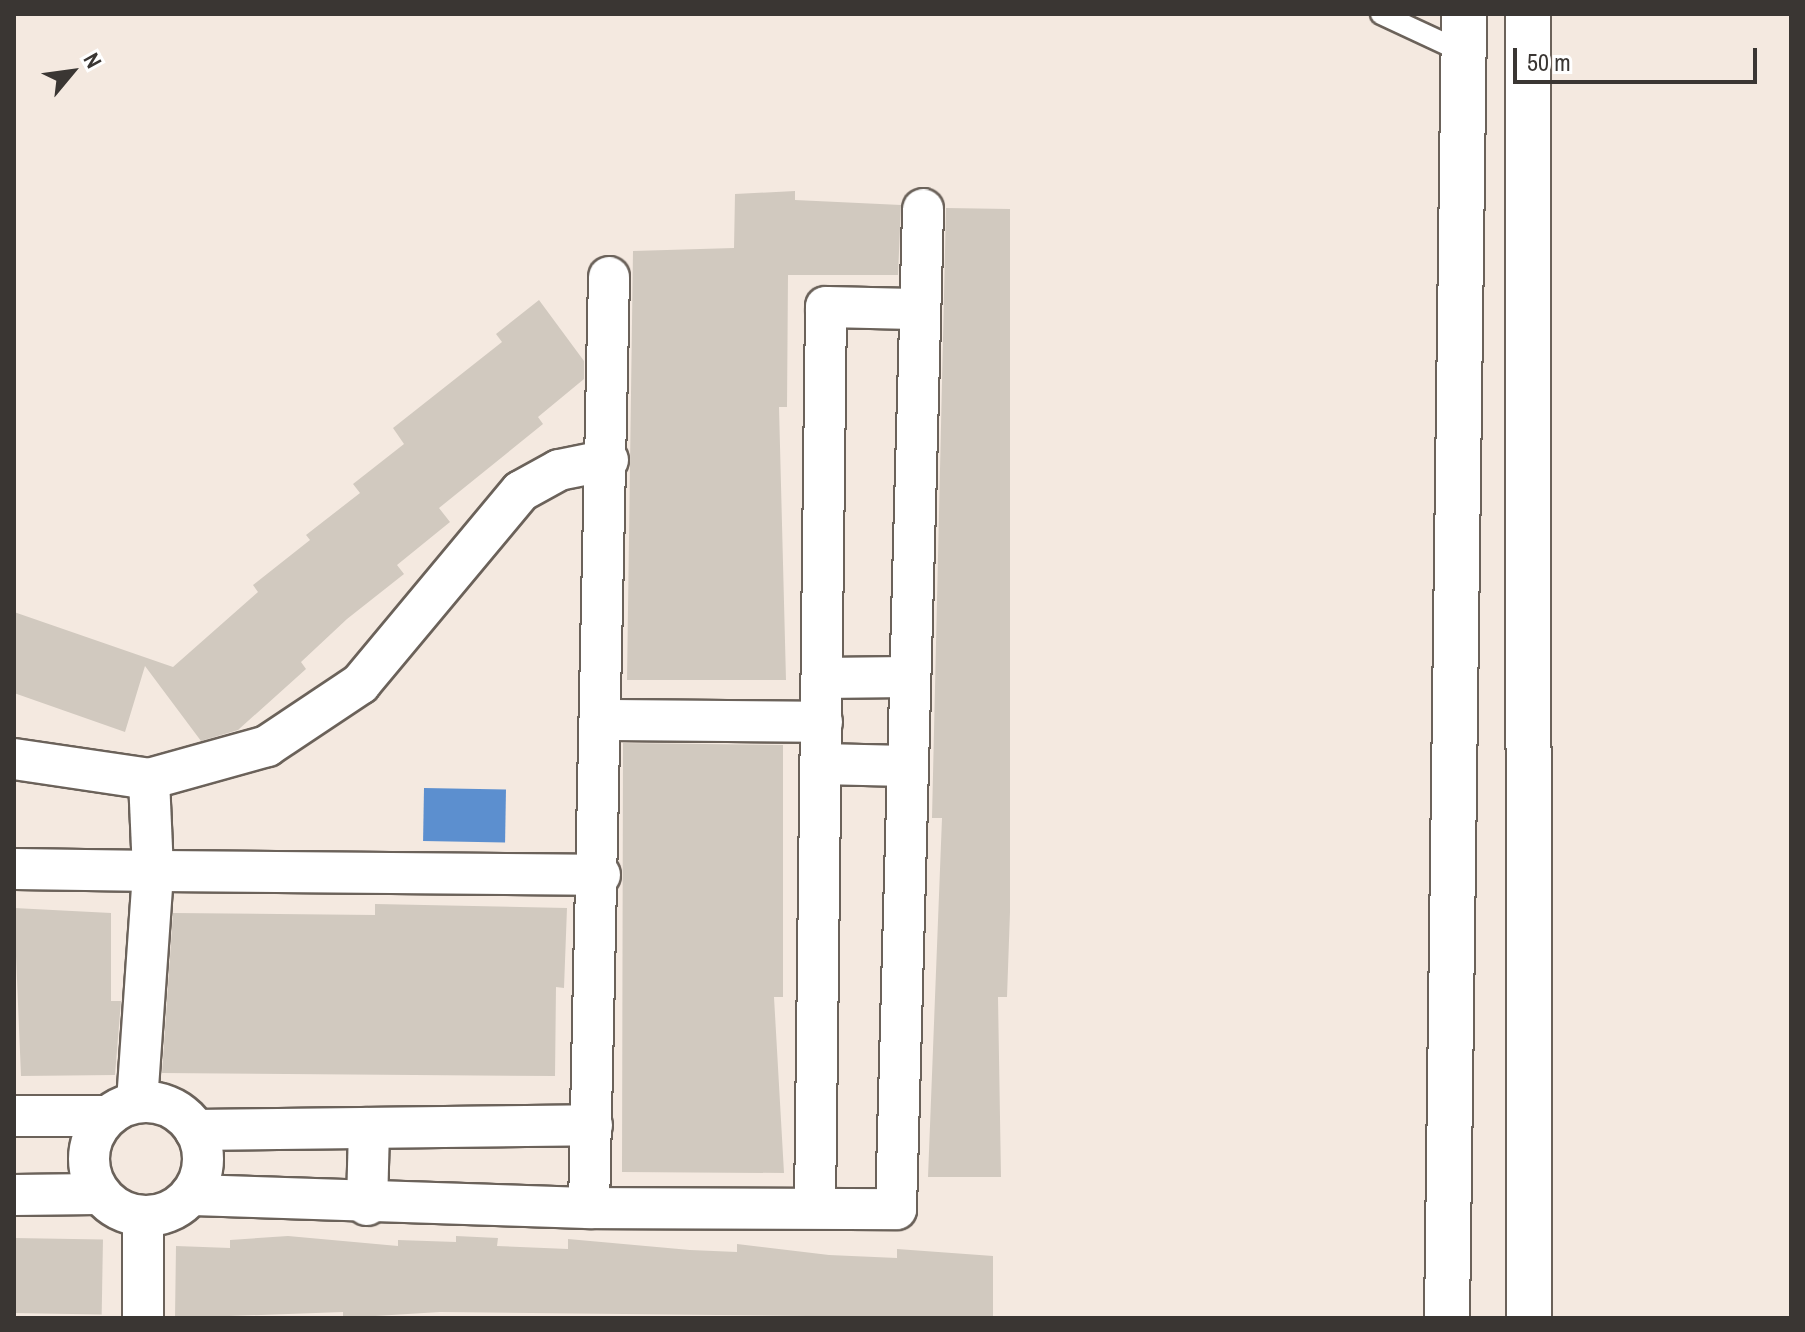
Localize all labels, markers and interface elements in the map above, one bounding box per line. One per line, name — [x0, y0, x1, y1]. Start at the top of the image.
north arrow — [32, 32, 112, 112]
scale bar — [1517, 32, 1761, 82]
text: 50 m — [1527, 46, 1571, 78]
text: N — [77, 47, 109, 73]

